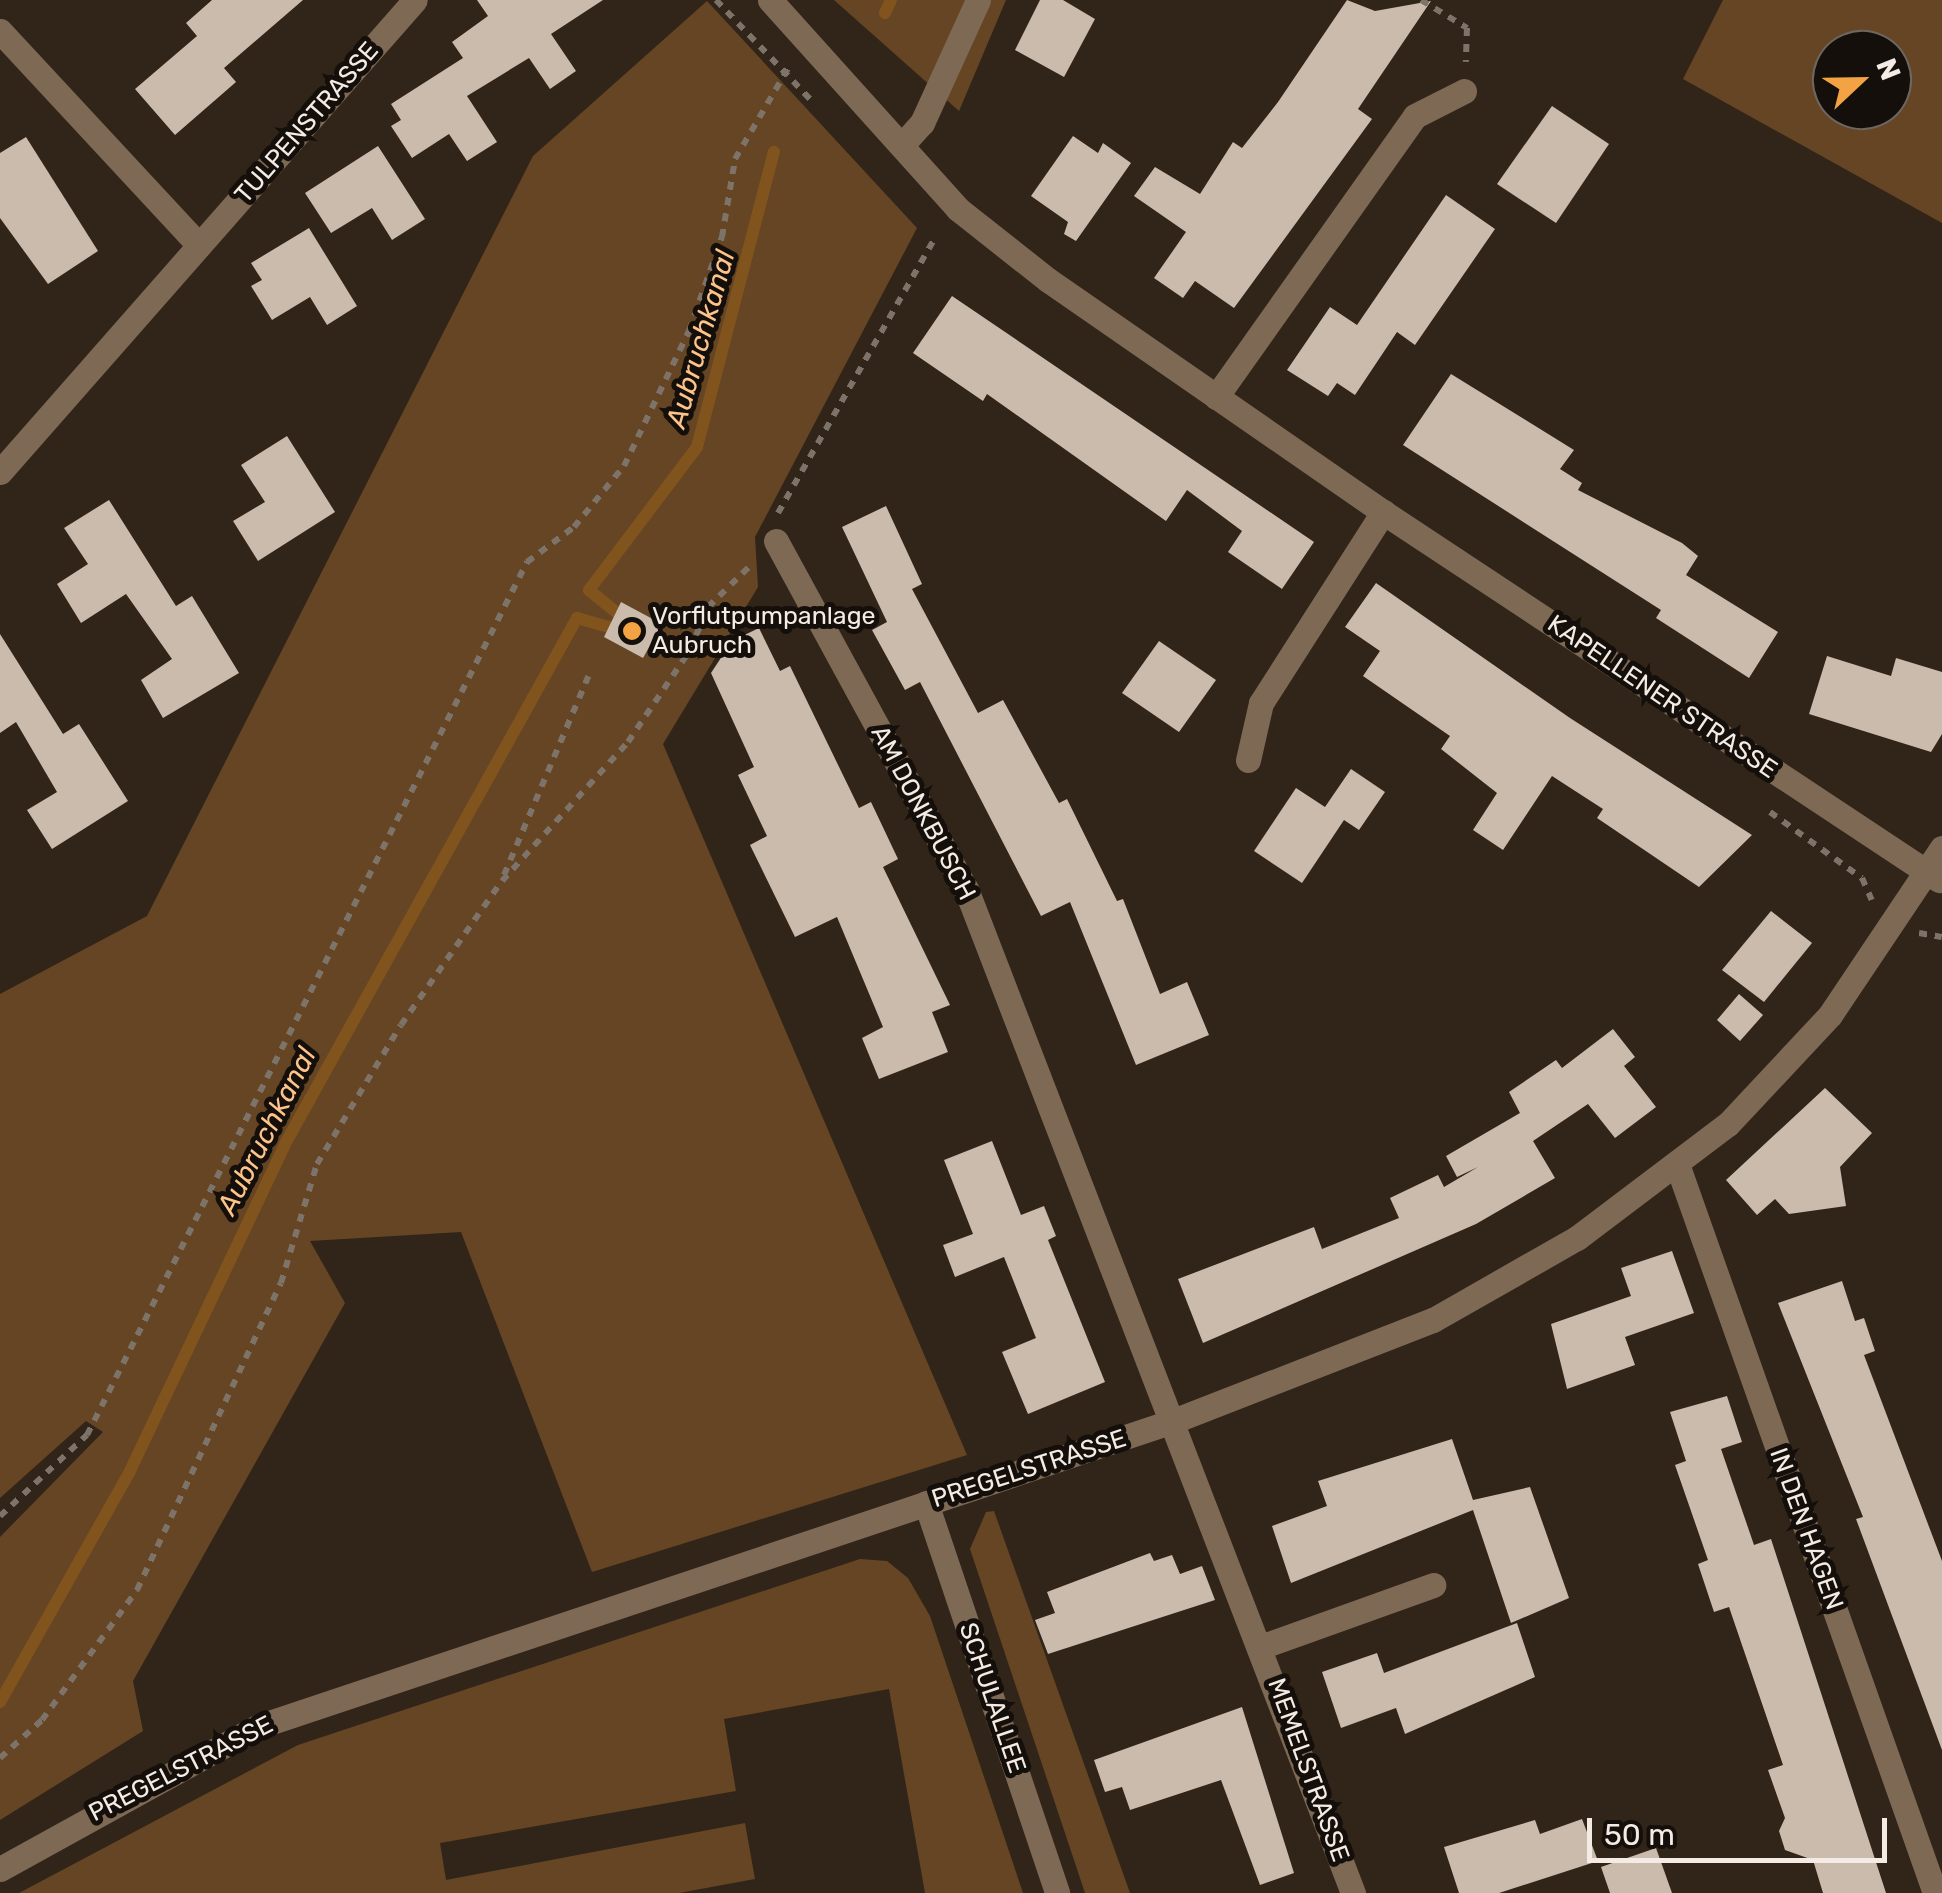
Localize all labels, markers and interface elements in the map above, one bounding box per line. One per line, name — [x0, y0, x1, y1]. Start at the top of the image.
north arrow — [1812, 30, 1912, 130]
street label: TULPENSTRASSE — [229, 36, 385, 210]
text: N — [1869, 54, 1907, 85]
water label: Aubruchkanal — [660, 246, 742, 432]
place label: Vorflutpumpanlage Aubruch — [652, 602, 876, 661]
street label: KAPELLENER STRASSE — [1542, 609, 1782, 785]
marker: Vorflutpumpanlage Aubruch — [621, 620, 643, 642]
street label: AM DONKBUSCH — [864, 721, 982, 905]
water label: Aubruchkanal — [210, 1042, 324, 1220]
street label: PREGELSTRASSE — [928, 1423, 1130, 1515]
street label: IN DEN HAGEN — [1763, 1444, 1849, 1614]
street label: SCHULALLEE — [952, 1619, 1032, 1777]
street label: MEMELSTRASSE — [1261, 1674, 1355, 1866]
street label: PREGELSTRASSE — [84, 1710, 278, 1828]
scale bar — [1592, 1798, 1892, 1860]
text: 50 m — [1604, 1817, 1675, 1853]

